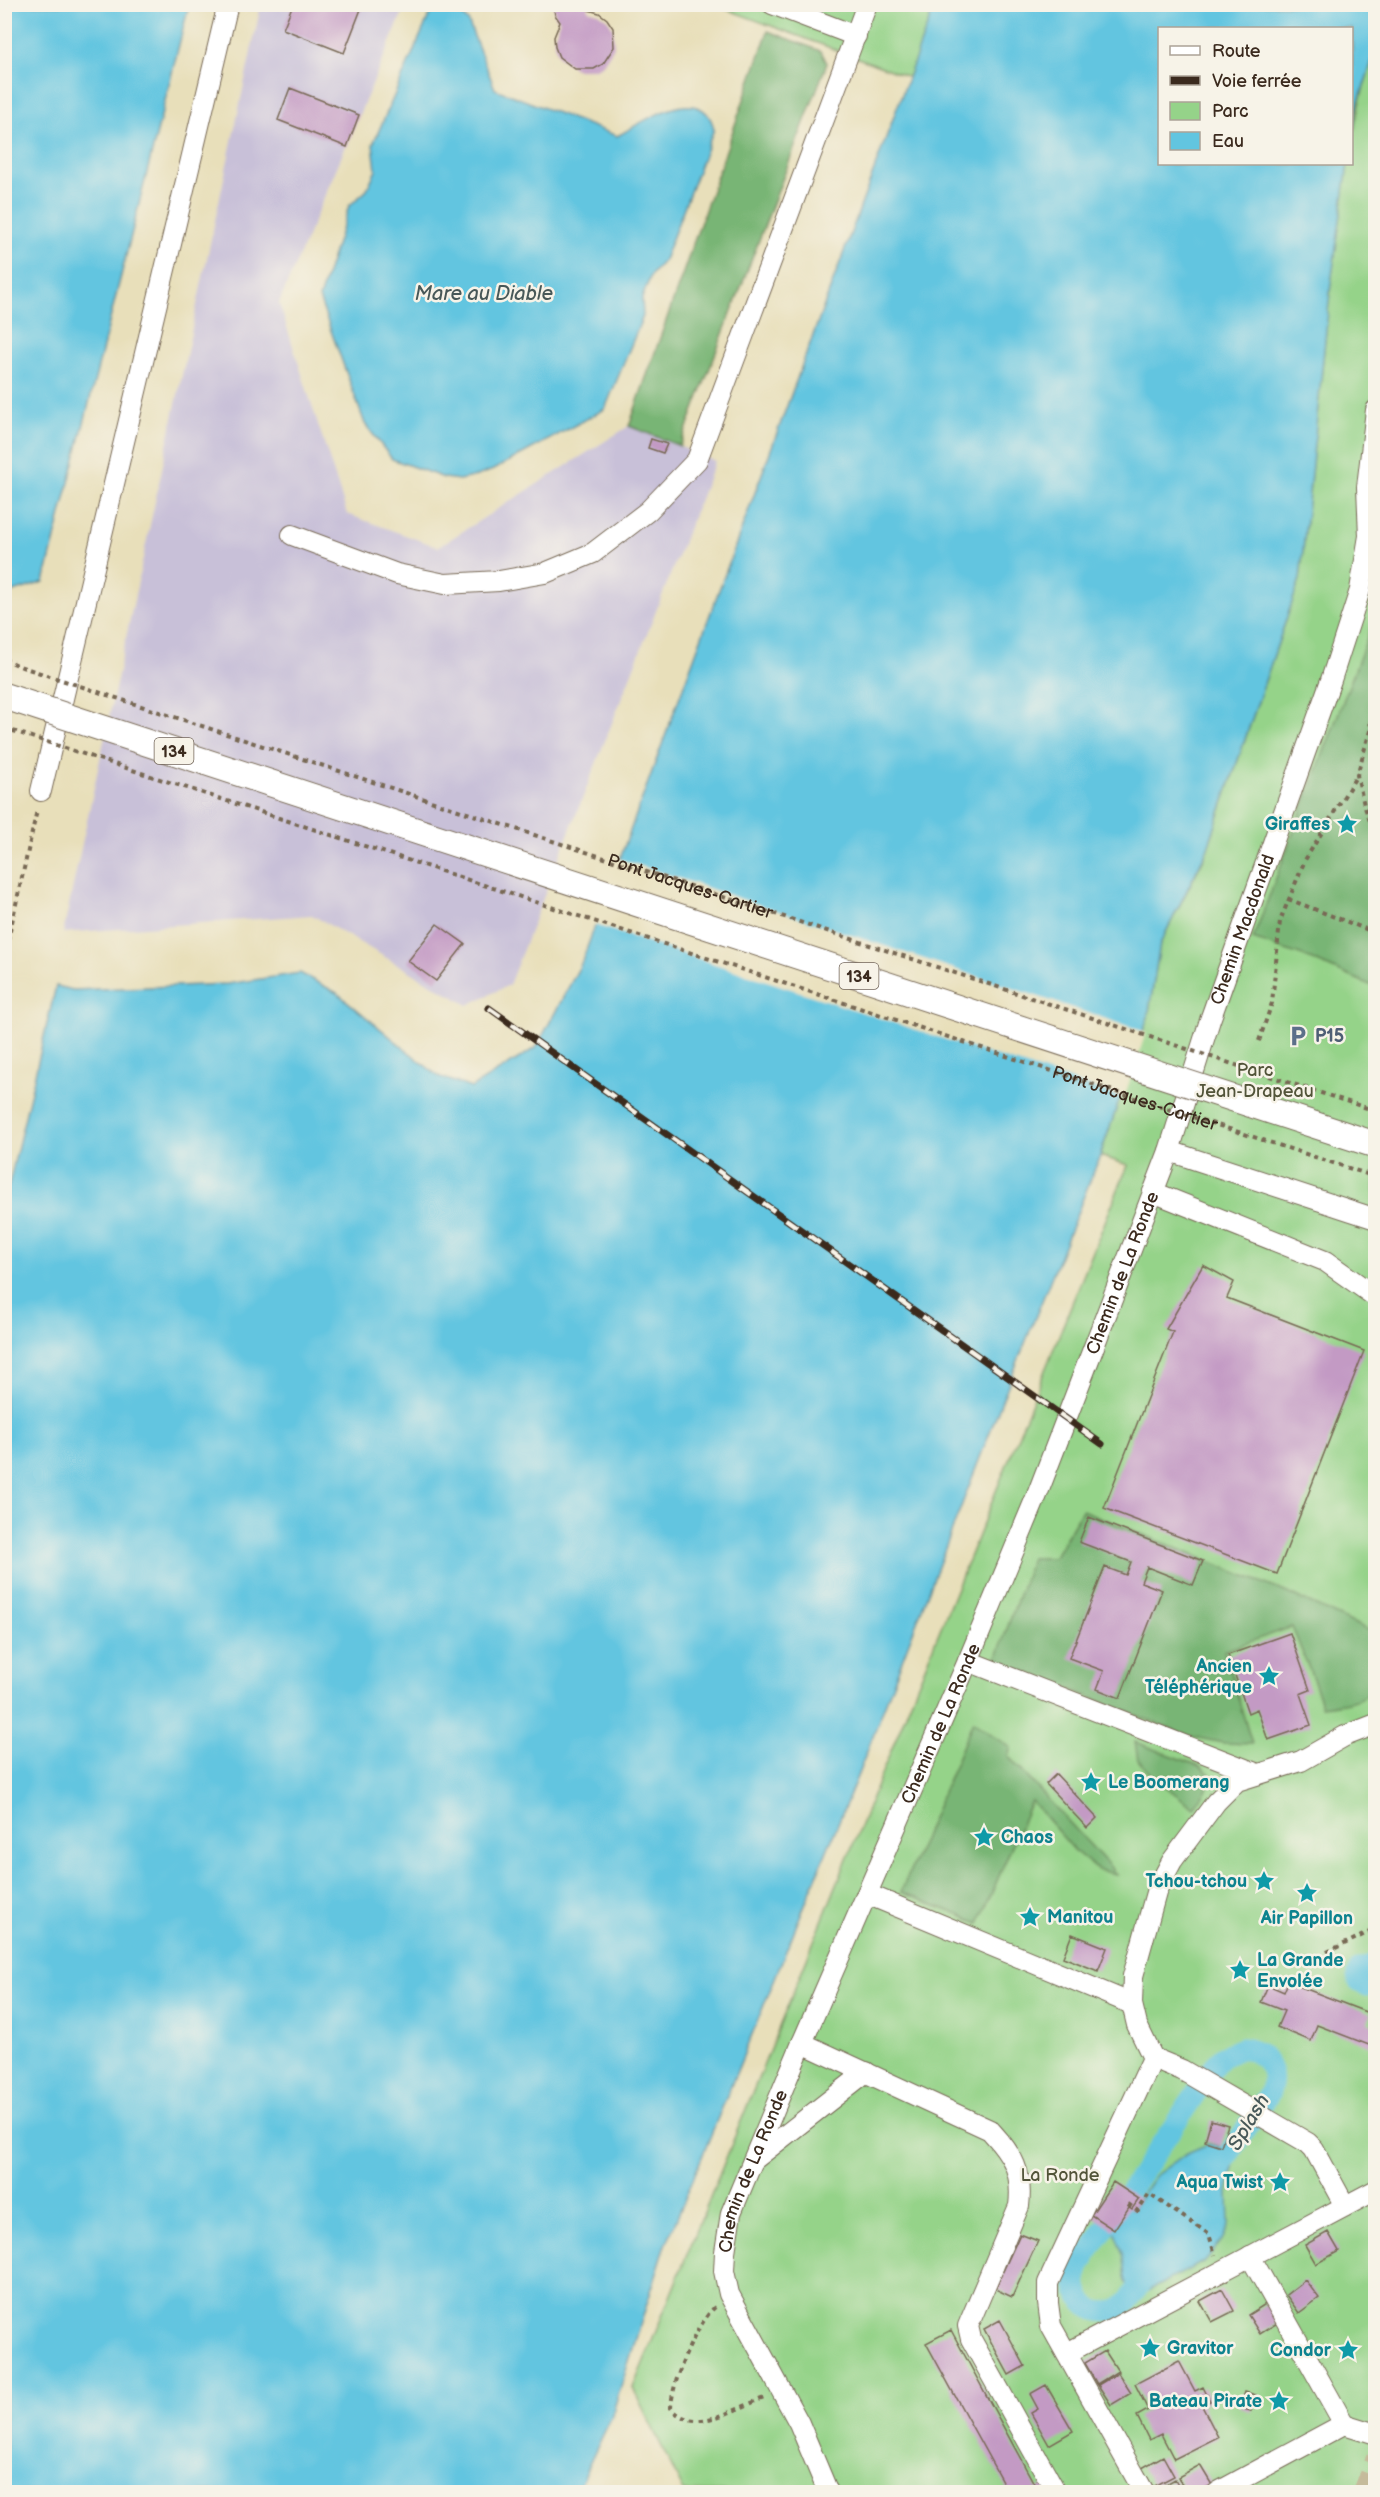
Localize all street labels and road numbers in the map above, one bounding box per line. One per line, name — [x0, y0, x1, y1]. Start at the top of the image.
road number: 134 — [154, 738, 194, 764]
street label: Pont Jacques-Cartier — [605, 850, 776, 924]
street label: Chemin Macdonald — [1206, 852, 1279, 1008]
road number: 134 — [840, 963, 878, 989]
street label: Pont Jacques-Cartier — [1050, 1062, 1221, 1136]
street label: Chemin de La Ronde — [1082, 1188, 1164, 1357]
street label: Chemin de La Ronde — [897, 1640, 985, 1807]
street label: Chemin de La Ronde — [715, 2086, 792, 2254]

